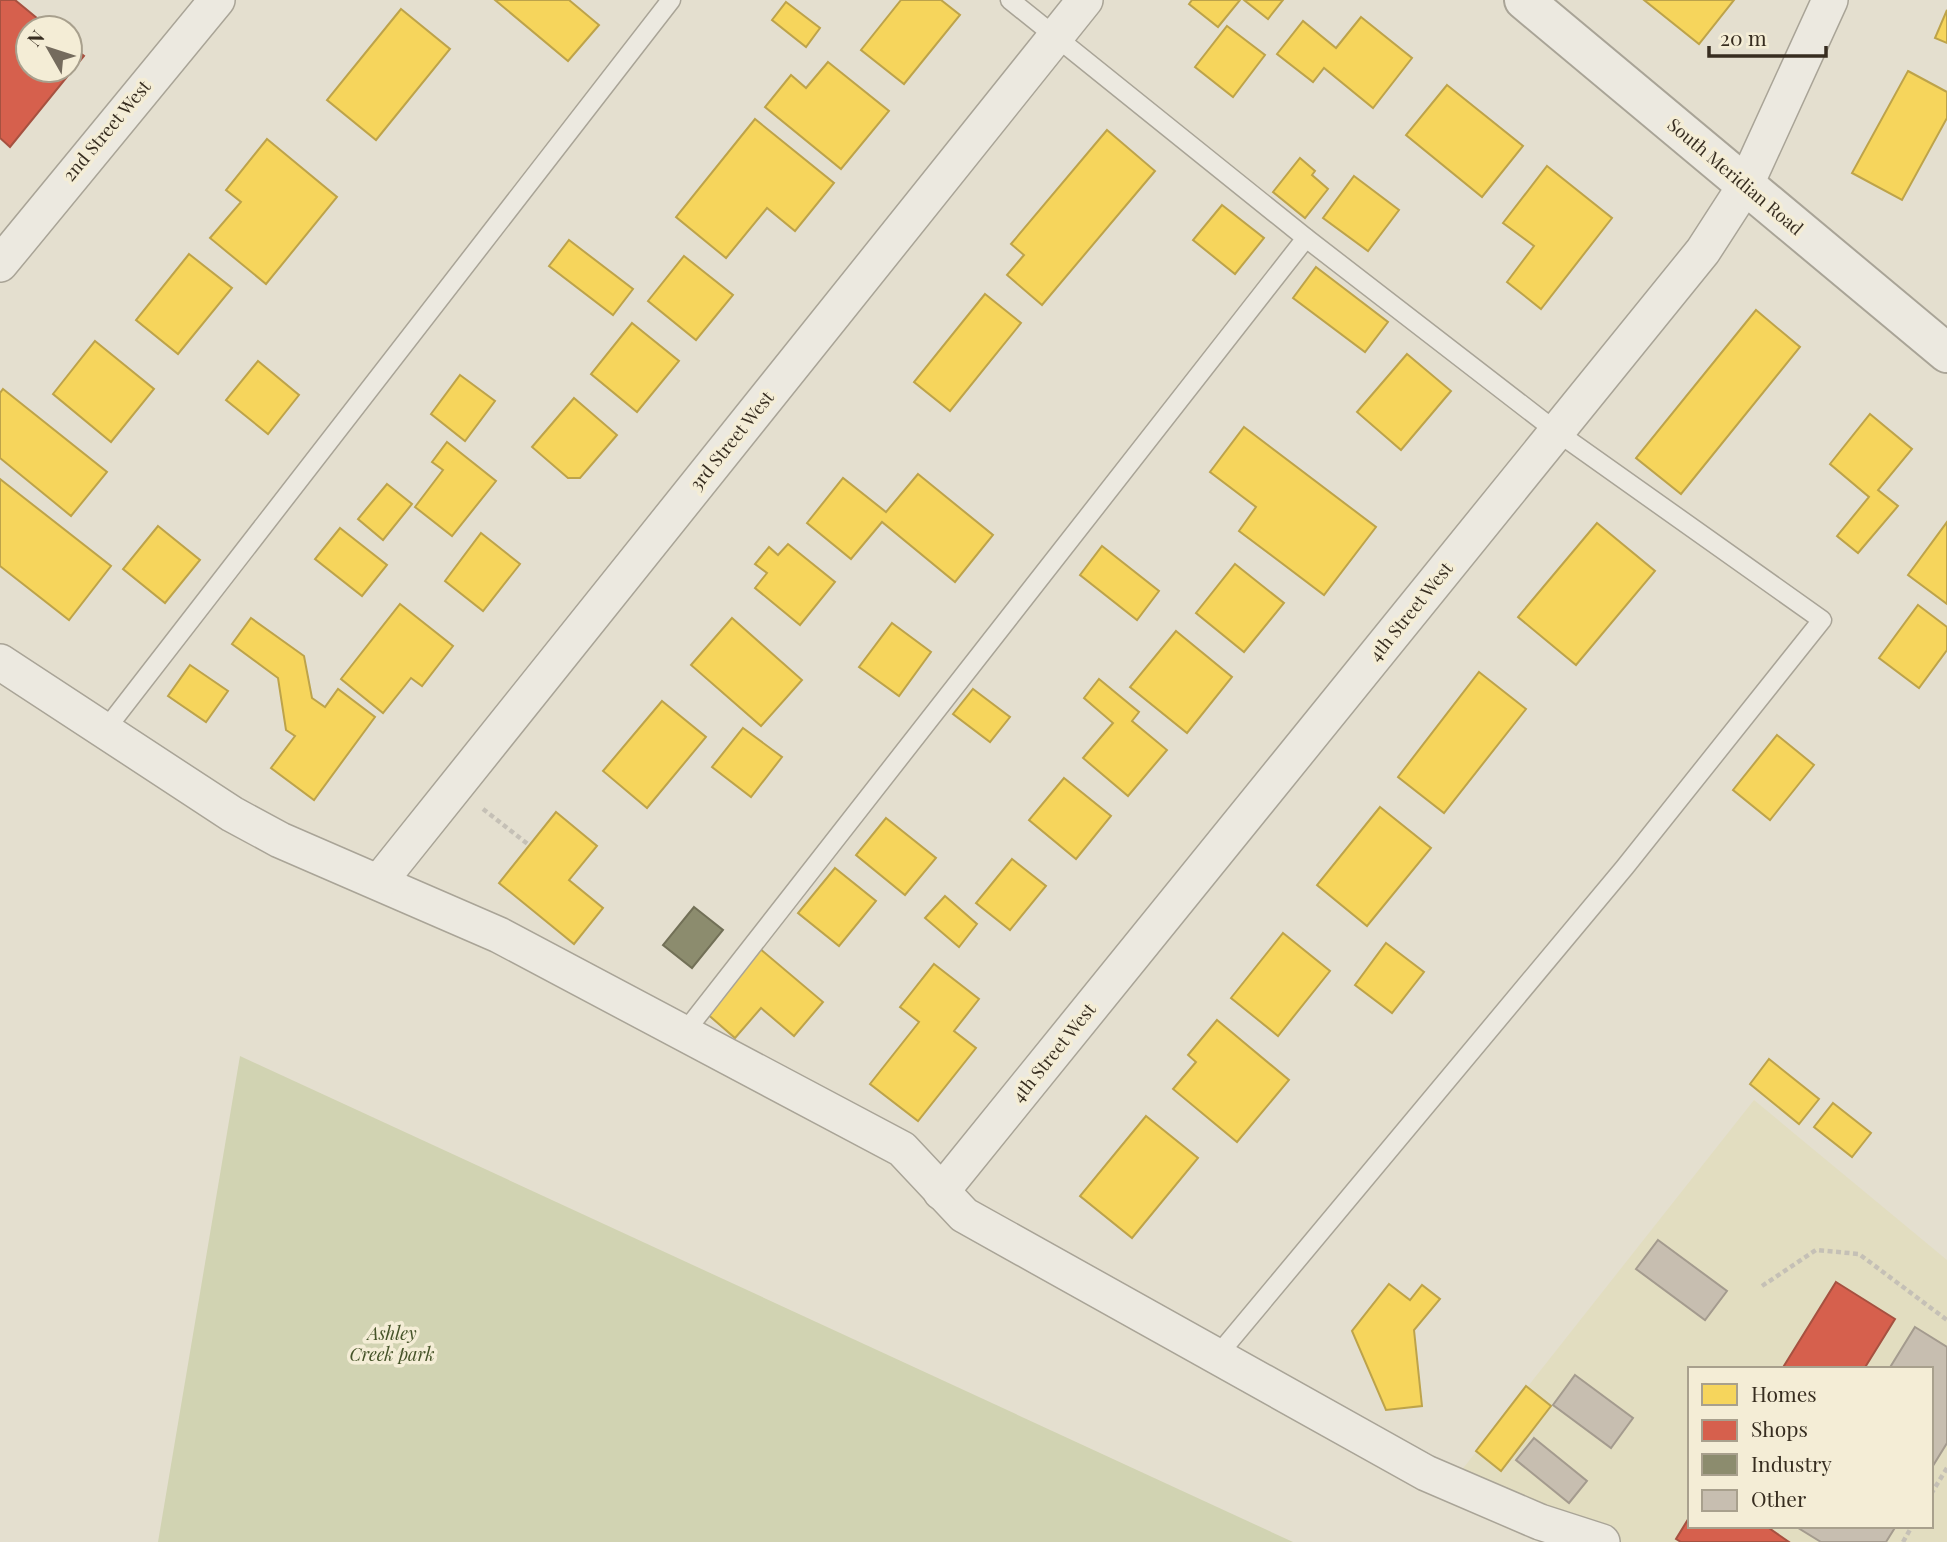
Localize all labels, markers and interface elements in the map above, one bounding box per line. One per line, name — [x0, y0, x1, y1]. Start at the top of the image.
north arrow — [14, 14, 84, 84]
scale bar — [1709, 14, 1826, 58]
text: 20 m — [1720, 23, 1767, 51]
text: N — [21, 24, 50, 51]
street label: 2nd Street West — [57, 74, 156, 186]
street label: South Meridian Road — [1663, 112, 1809, 240]
street label: 3rd Street West — [684, 385, 779, 495]
street label: 4th Street West — [1363, 556, 1458, 666]
street label: 4th Street West — [1006, 997, 1101, 1107]
park label: Ashley Creek park — [350, 1321, 434, 1366]
legend — [1688, 1367, 1933, 1528]
text: Homes — [1751, 1379, 1817, 1407]
text: Shops — [1751, 1414, 1808, 1442]
text: Industry — [1751, 1449, 1832, 1477]
text: Other — [1751, 1484, 1807, 1512]

